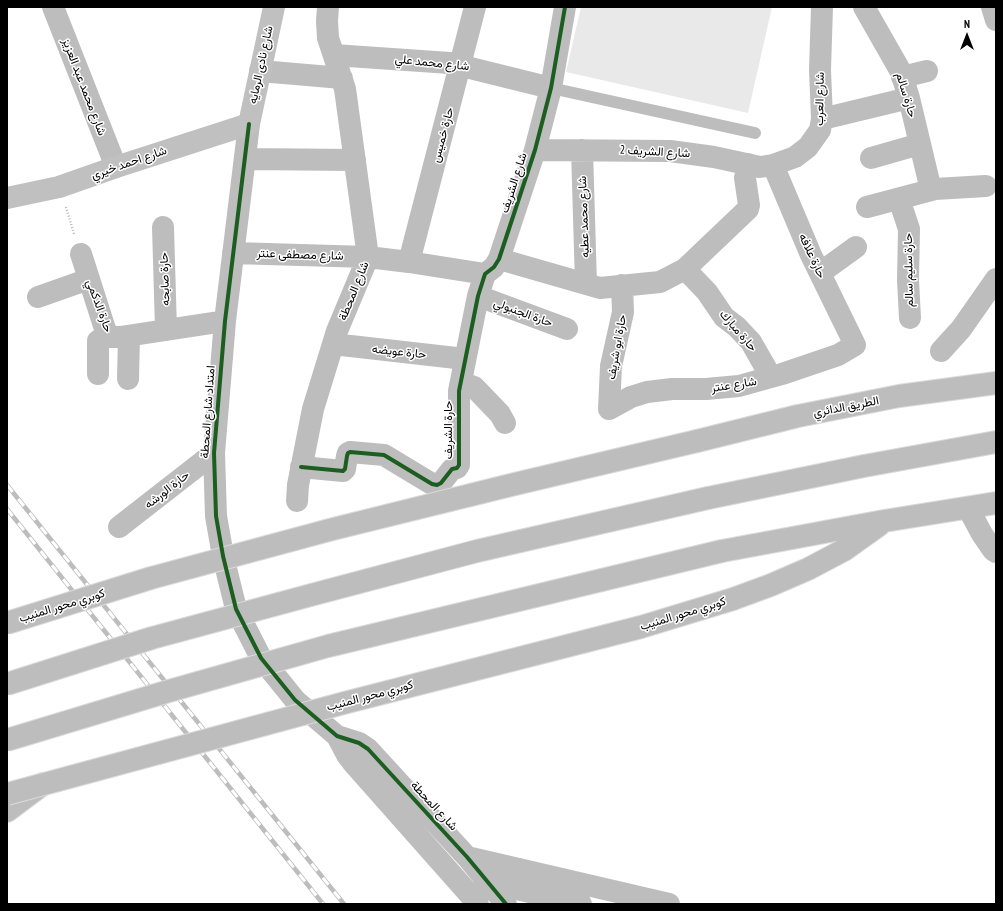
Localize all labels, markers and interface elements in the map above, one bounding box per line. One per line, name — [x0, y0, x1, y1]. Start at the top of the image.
north arrow — [947, 16, 987, 56]
text: N — [964, 17, 970, 31]
street label: شارع نادى الرمايه — [246, 25, 276, 105]
street label: شارع محمد عبد العزيز — [59, 36, 109, 138]
street label: شارع محمد علي — [394, 52, 470, 74]
street label: حارة سالم — [892, 71, 920, 119]
street label: شارع العرب — [812, 72, 828, 126]
street label: حارة خميس — [429, 106, 457, 164]
street label: شارع احمد خيري — [89, 143, 169, 183]
street label: شارع الشريف 2 — [619, 143, 691, 161]
street label: شارع الشريف — [497, 151, 531, 215]
street label: شارع محمد عطيه — [575, 176, 593, 258]
street label: حارة علافه — [795, 231, 829, 281]
street label: حارة سليم سالم — [901, 233, 917, 307]
street label: شارع مصطفى عنتر — [256, 246, 344, 264]
street label: حارة صابحه — [157, 252, 173, 306]
street label: شارع المحطة — [336, 259, 372, 323]
street label: حارة الدكمي — [83, 278, 115, 334]
street label: حارة الجنبولي — [492, 296, 554, 330]
street label: حارة مبارك — [716, 307, 760, 355]
street label: حارة ابو شريف — [604, 313, 630, 381]
street label: حارة عويضه — [371, 342, 427, 362]
street label: امتداد شارع المحطة — [198, 365, 218, 459]
street label: شارع عنتر — [710, 374, 758, 396]
street label: الطريق الدائري — [812, 394, 880, 420]
street label: حارة الشريف — [442, 401, 456, 459]
street label: حارة الورشه — [142, 468, 192, 512]
street label: كوبري محور المنيب — [17, 586, 107, 626]
street label: كوبري محور المنيب — [638, 594, 728, 634]
street label: كوبري محور المنيب — [325, 678, 415, 714]
street label: شارع المحطة — [407, 778, 461, 834]

